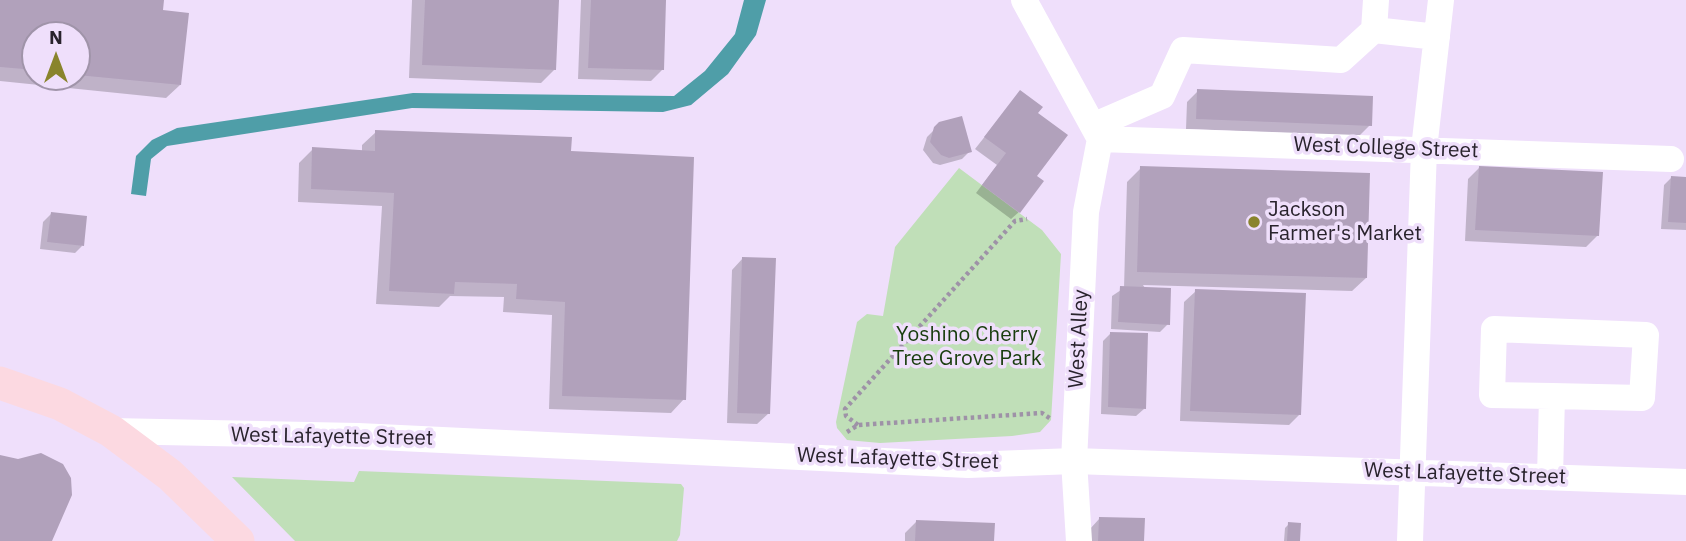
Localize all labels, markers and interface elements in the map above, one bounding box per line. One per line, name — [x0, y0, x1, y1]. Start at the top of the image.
north arrow — [21, 21, 91, 91]
text: N — [49, 25, 63, 49]
street label: West College Street — [1293, 132, 1479, 164]
place label: Jackson Farmer's Market — [1268, 197, 1422, 247]
marker: Jackson Farmer's Market — [1246, 214, 1262, 230]
street label: West Alley — [1064, 289, 1094, 389]
park label: Yoshino Cherry Tree Grove Park — [892, 322, 1042, 372]
street label: West Lafayette Street — [231, 423, 433, 451]
street label: West Lafayette Street — [796, 443, 1000, 475]
street label: West Lafayette Street — [1363, 458, 1567, 490]

